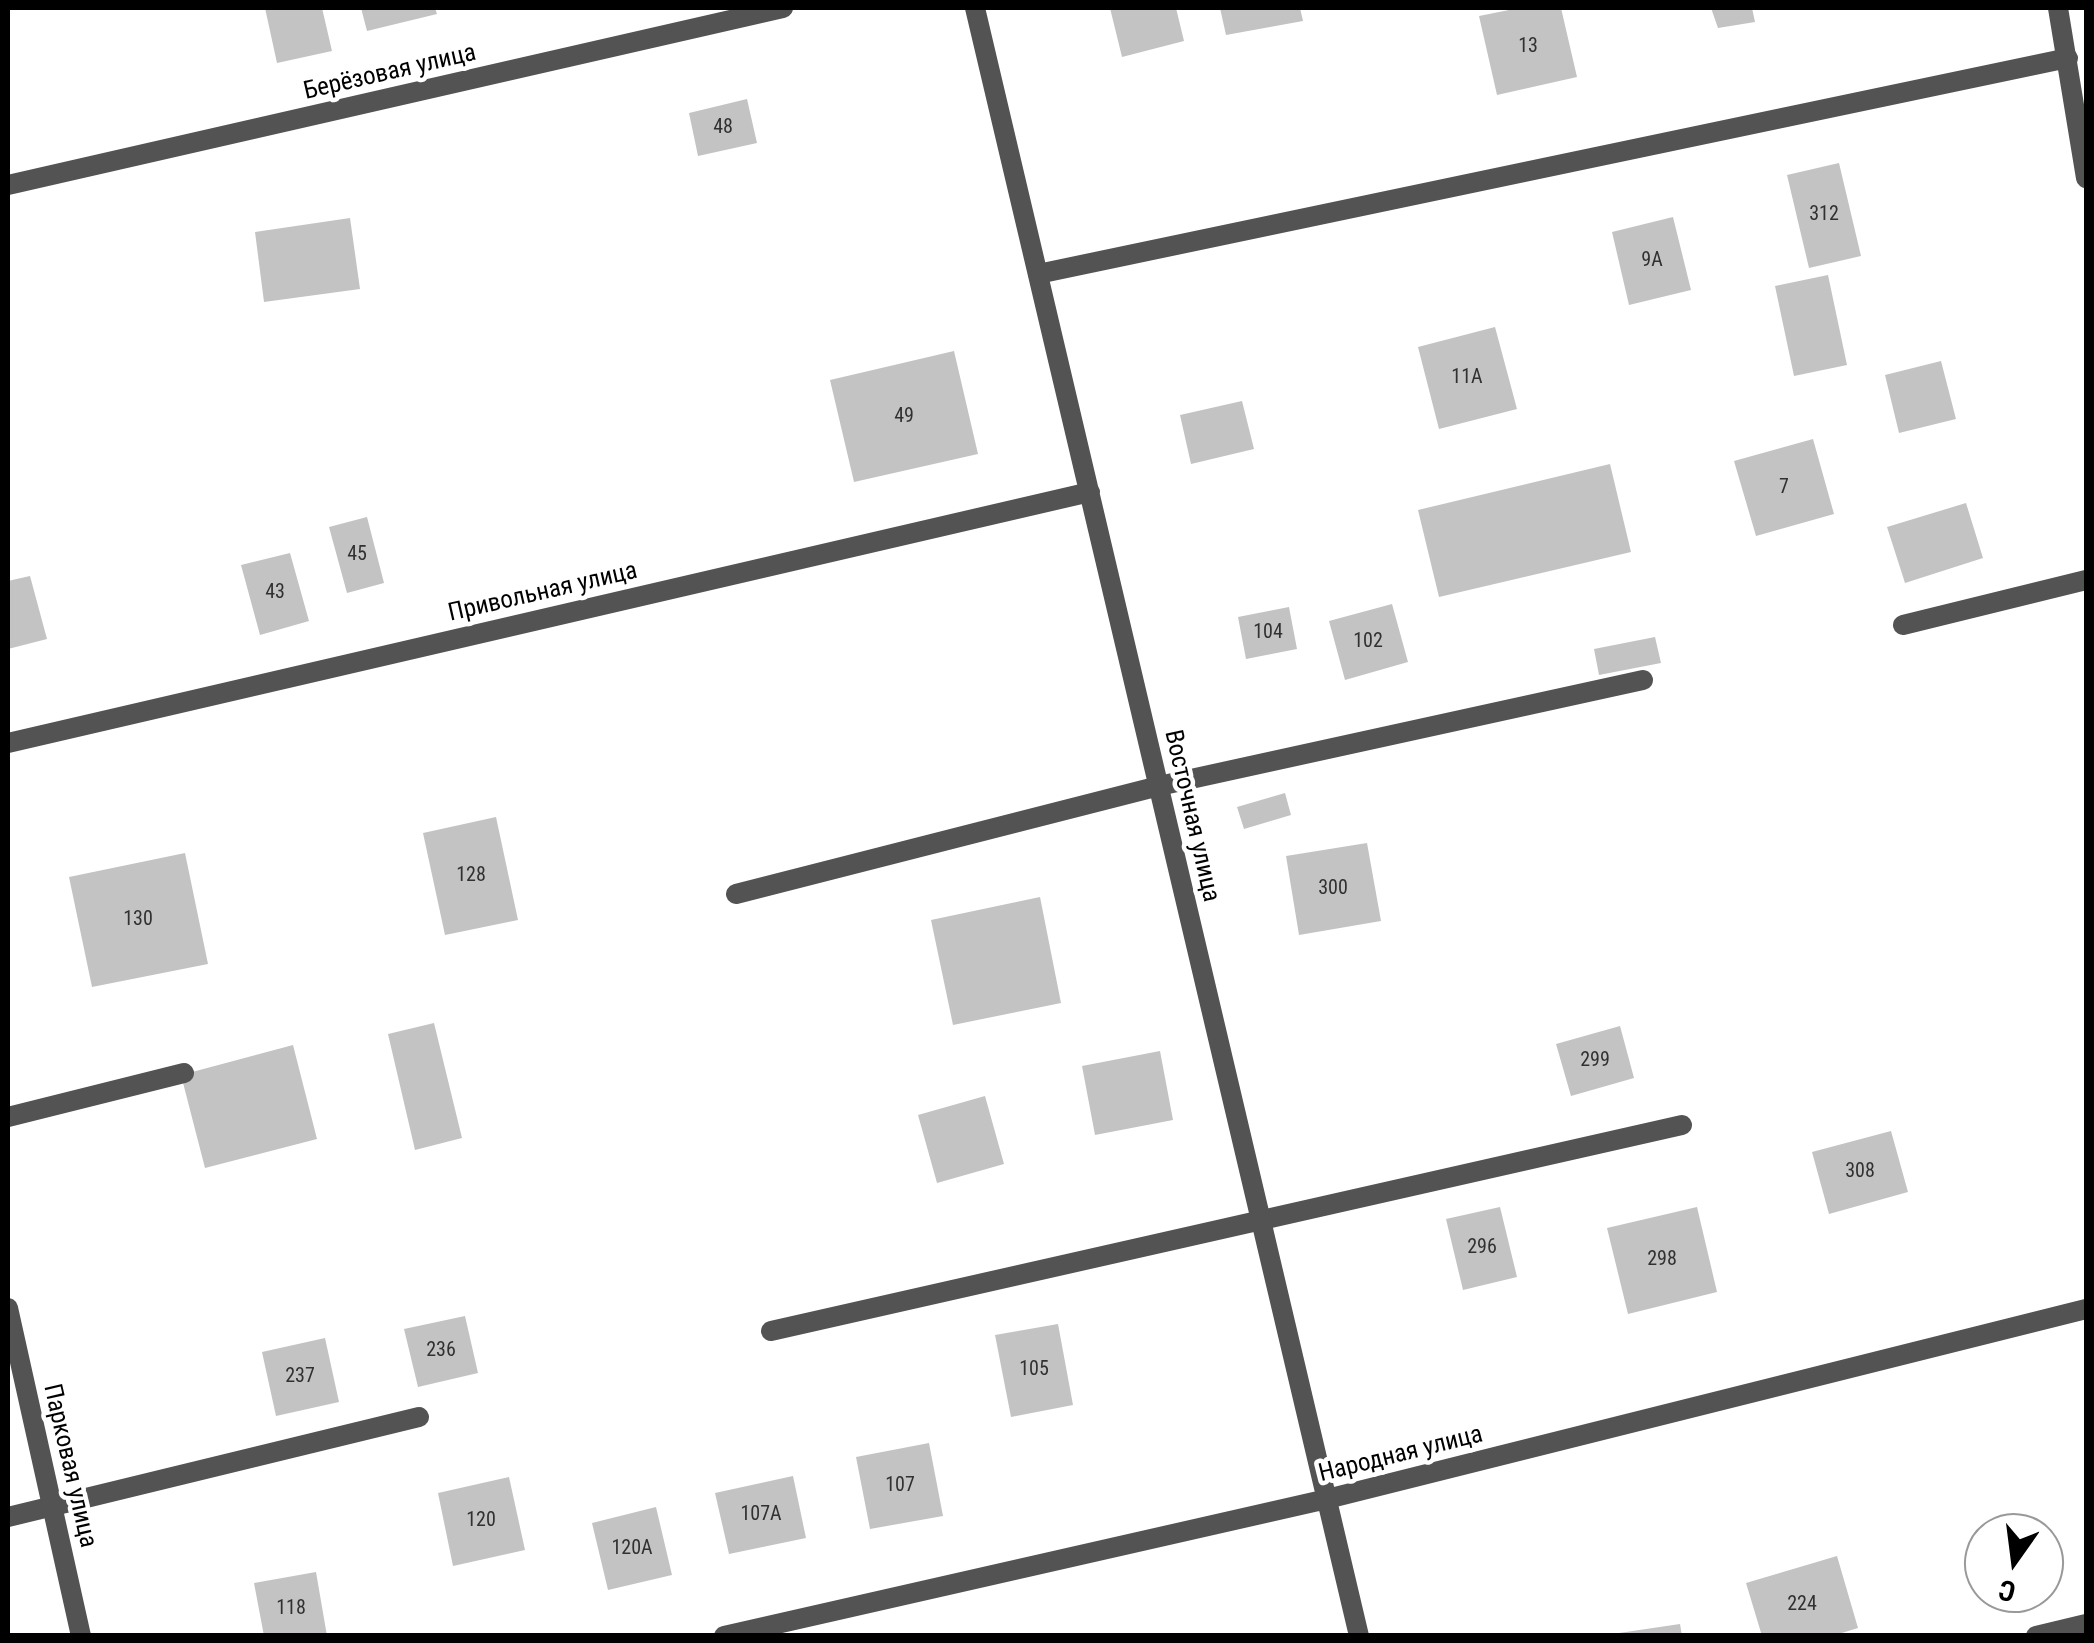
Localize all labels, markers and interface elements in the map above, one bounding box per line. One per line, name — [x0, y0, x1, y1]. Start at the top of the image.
house number: 13 — [1518, 35, 1538, 59]
street label: Берёзовая улица — [301, 39, 479, 107]
house number: 48 — [713, 116, 733, 140]
house number: 312 — [1809, 203, 1839, 227]
house number: 9А — [1641, 249, 1663, 273]
house number: 11А — [1451, 366, 1483, 390]
house number: 49 — [894, 405, 914, 429]
house number: 7 — [1779, 476, 1789, 500]
house number: 45 — [347, 543, 367, 567]
street label: Привольная улица — [445, 557, 641, 629]
house number: 43 — [265, 581, 285, 605]
house number: 104 — [1253, 621, 1283, 645]
house number: 102 — [1353, 630, 1383, 654]
street label: Восточная улица — [1157, 727, 1225, 905]
house number: 128 — [456, 864, 486, 888]
house number: 300 — [1318, 877, 1348, 901]
house number: 130 — [123, 908, 153, 932]
house number: 299 — [1580, 1049, 1610, 1073]
house number: 308 — [1845, 1160, 1875, 1184]
house number: 296 — [1467, 1236, 1497, 1260]
house number: 298 — [1647, 1248, 1677, 1272]
house number: 236 — [426, 1339, 456, 1363]
house number: 105 — [1019, 1358, 1049, 1382]
house number: 237 — [285, 1365, 315, 1389]
street label: Парковая улица — [36, 1381, 102, 1551]
street label: Народная улица — [1316, 1420, 1486, 1490]
house number: 107 — [885, 1474, 915, 1498]
house number: 107А — [740, 1503, 782, 1527]
house number: 120 — [466, 1509, 496, 1533]
north arrow — [1964, 1513, 2064, 1613]
house number: 120А — [611, 1537, 653, 1561]
text: С — [1995, 1573, 2019, 1609]
house number: 224 — [1787, 1593, 1817, 1617]
house number: 118 — [276, 1597, 306, 1621]

